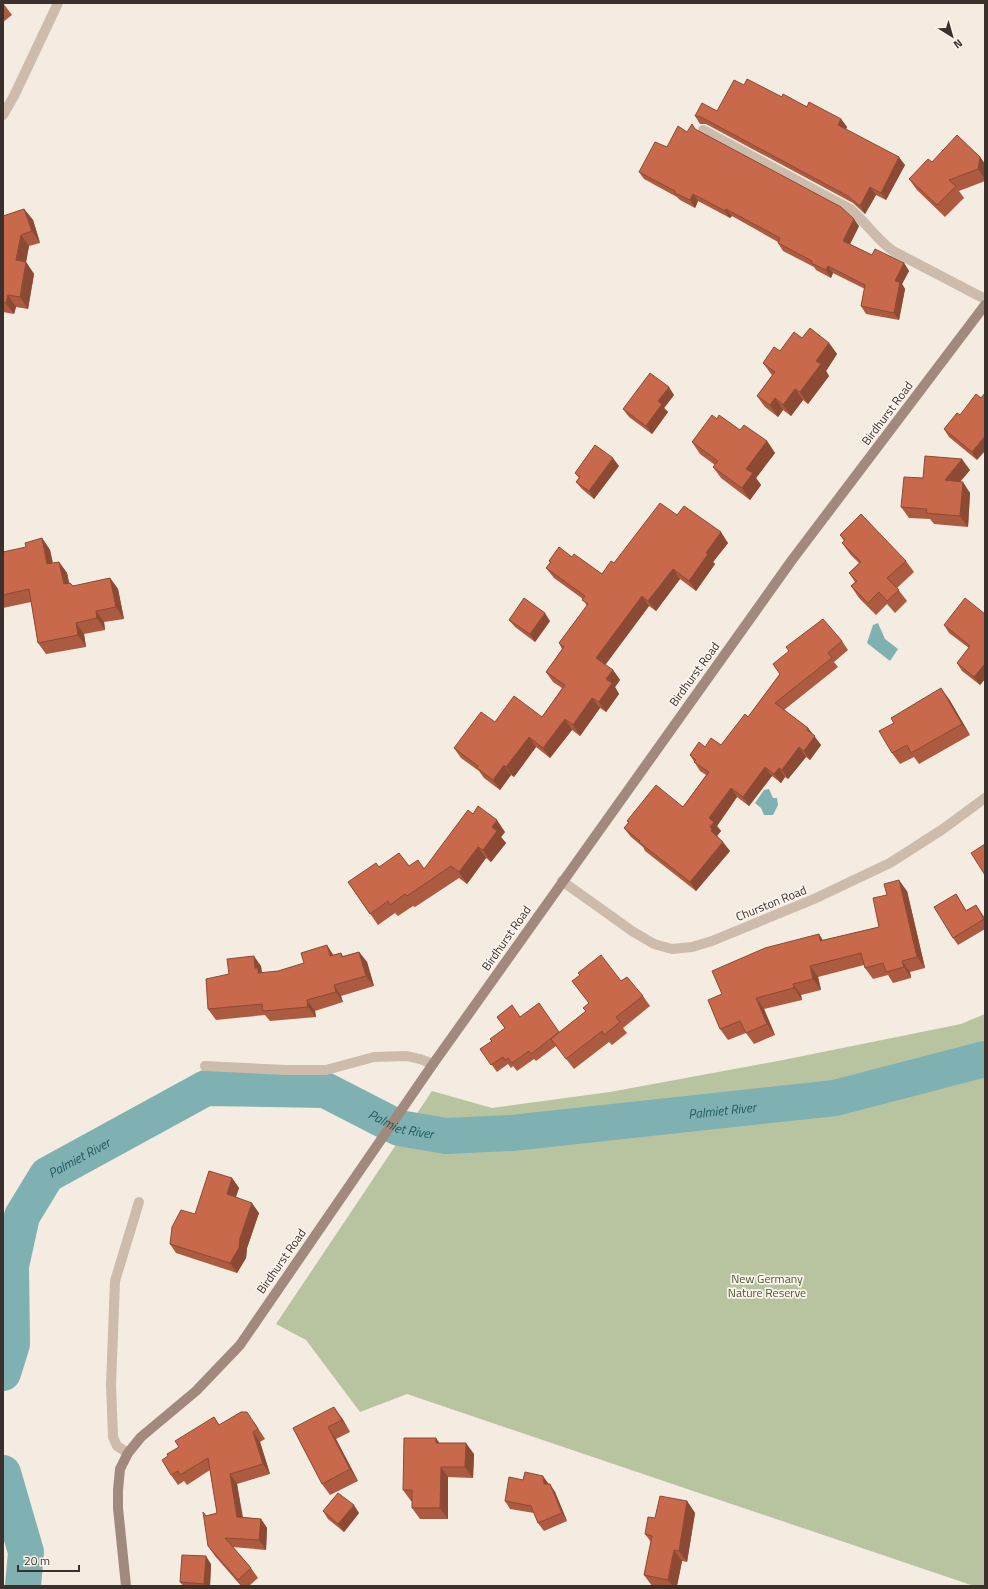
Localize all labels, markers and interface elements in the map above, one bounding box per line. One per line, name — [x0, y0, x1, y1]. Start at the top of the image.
north arrow — [932, 16, 972, 56]
text: N — [950, 35, 966, 53]
street label: Birdhurst Road — [857, 377, 917, 449]
street label: Birdhurst Road — [664, 638, 724, 710]
street label: Churston Road — [733, 880, 809, 926]
street label: Birdhurst Road — [476, 902, 536, 974]
water label: Palmiet River — [687, 1096, 759, 1124]
water label: Palmiet River — [365, 1104, 437, 1144]
water label: Palmiet River — [44, 1131, 115, 1183]
street label: Birdhurst Road — [251, 1225, 311, 1297]
park label: New Germany Nature Reserve — [728, 1269, 806, 1302]
scale bar — [18, 1547, 79, 1573]
text: 20 m — [24, 1551, 50, 1570]

